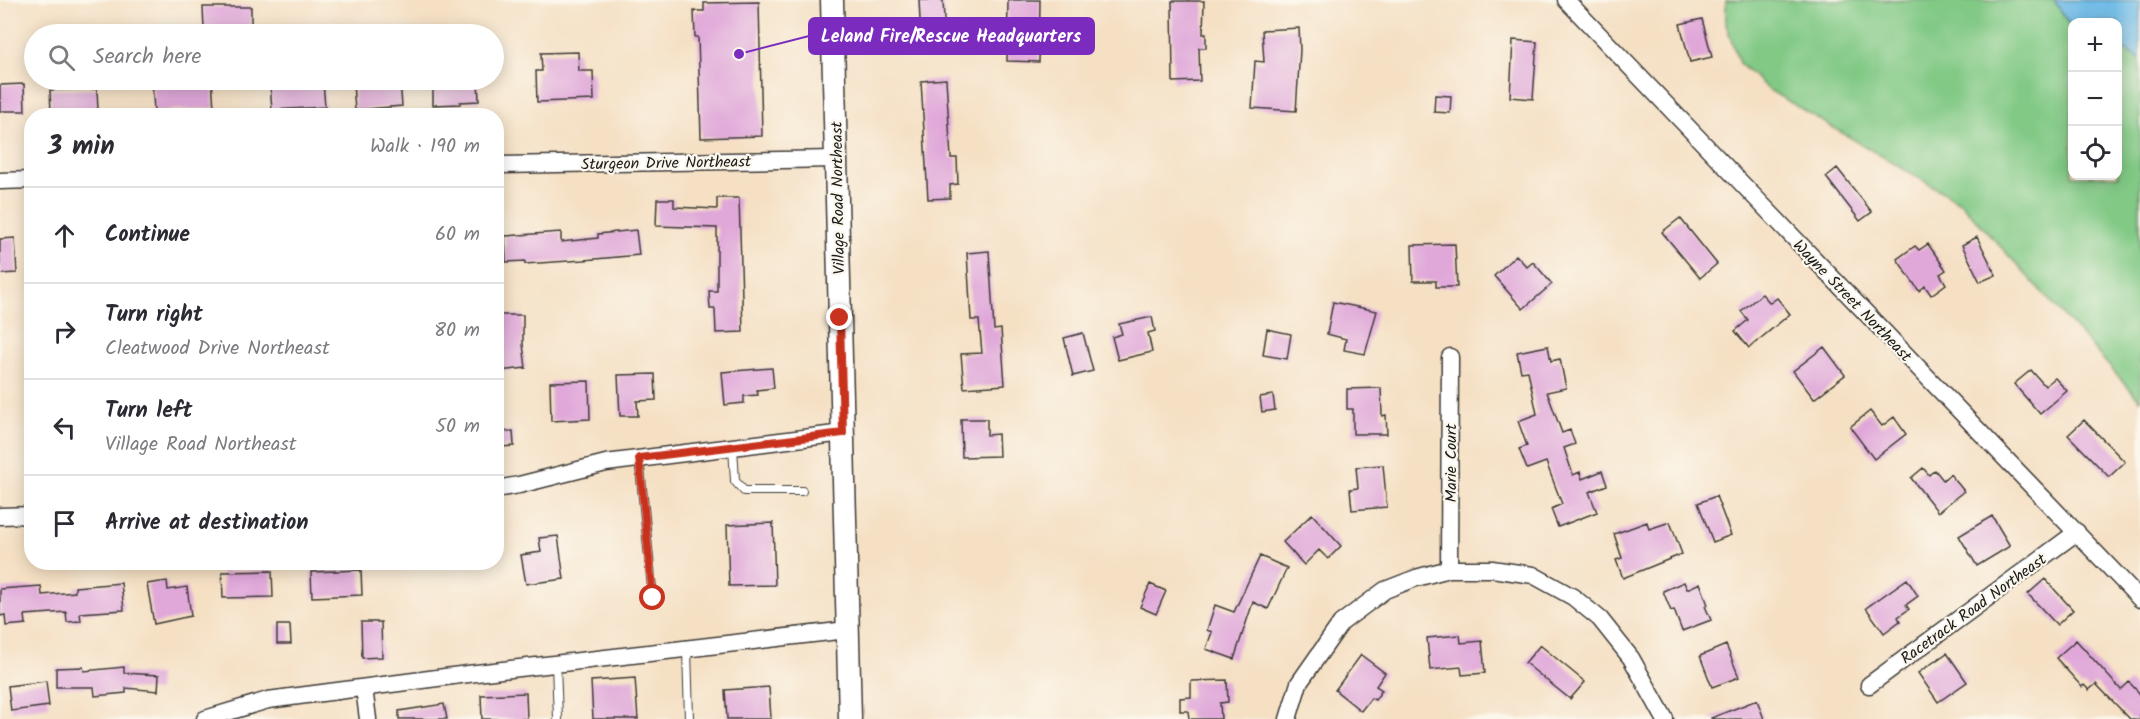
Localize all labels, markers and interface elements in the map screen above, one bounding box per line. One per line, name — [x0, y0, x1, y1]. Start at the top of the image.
callout: Leland Fire/Rescue Headquarters — [809, 18, 1094, 54]
map controls — [2068, 18, 2122, 180]
button: + — [2068, 18, 2122, 72]
text: Leland Fire/Rescue Headquarters — [821, 23, 1082, 52]
search box — [24, 24, 504, 90]
text: Search here — [93, 40, 201, 75]
icon: search — [45, 41, 78, 74]
button: − — [2068, 72, 2122, 126]
street label: Village Road Northeast — [825, 120, 852, 275]
text: 3 min — [48, 126, 115, 168]
button: locate — [2068, 126, 2122, 180]
text: Walk · 190 m — [370, 131, 480, 163]
street label: Sturgeon Drive Northeast — [581, 150, 752, 177]
text: Continue — [105, 218, 190, 253]
icon: ahead — [48, 219, 81, 252]
text: 60 m — [435, 219, 480, 251]
street label: Wayne Street Northeast — [1786, 234, 1918, 369]
text: Turn right — [105, 298, 203, 333]
route end — [826, 304, 852, 330]
icon: right — [48, 315, 81, 348]
text: 80 m — [434, 315, 480, 347]
text: Cleatwood Drive Northeast — [105, 333, 330, 365]
text: Turn left — [105, 394, 192, 429]
icon: left — [48, 411, 81, 444]
text: 50 m — [435, 411, 480, 443]
street label: Marie Court — [1439, 423, 1464, 502]
text: Village Road Northeast — [105, 429, 297, 461]
text: Arrive at destination — [105, 506, 308, 541]
icon: arrive — [48, 507, 81, 540]
street label: Racetrack Road Northeast — [1896, 547, 2053, 671]
route start — [639, 584, 665, 610]

